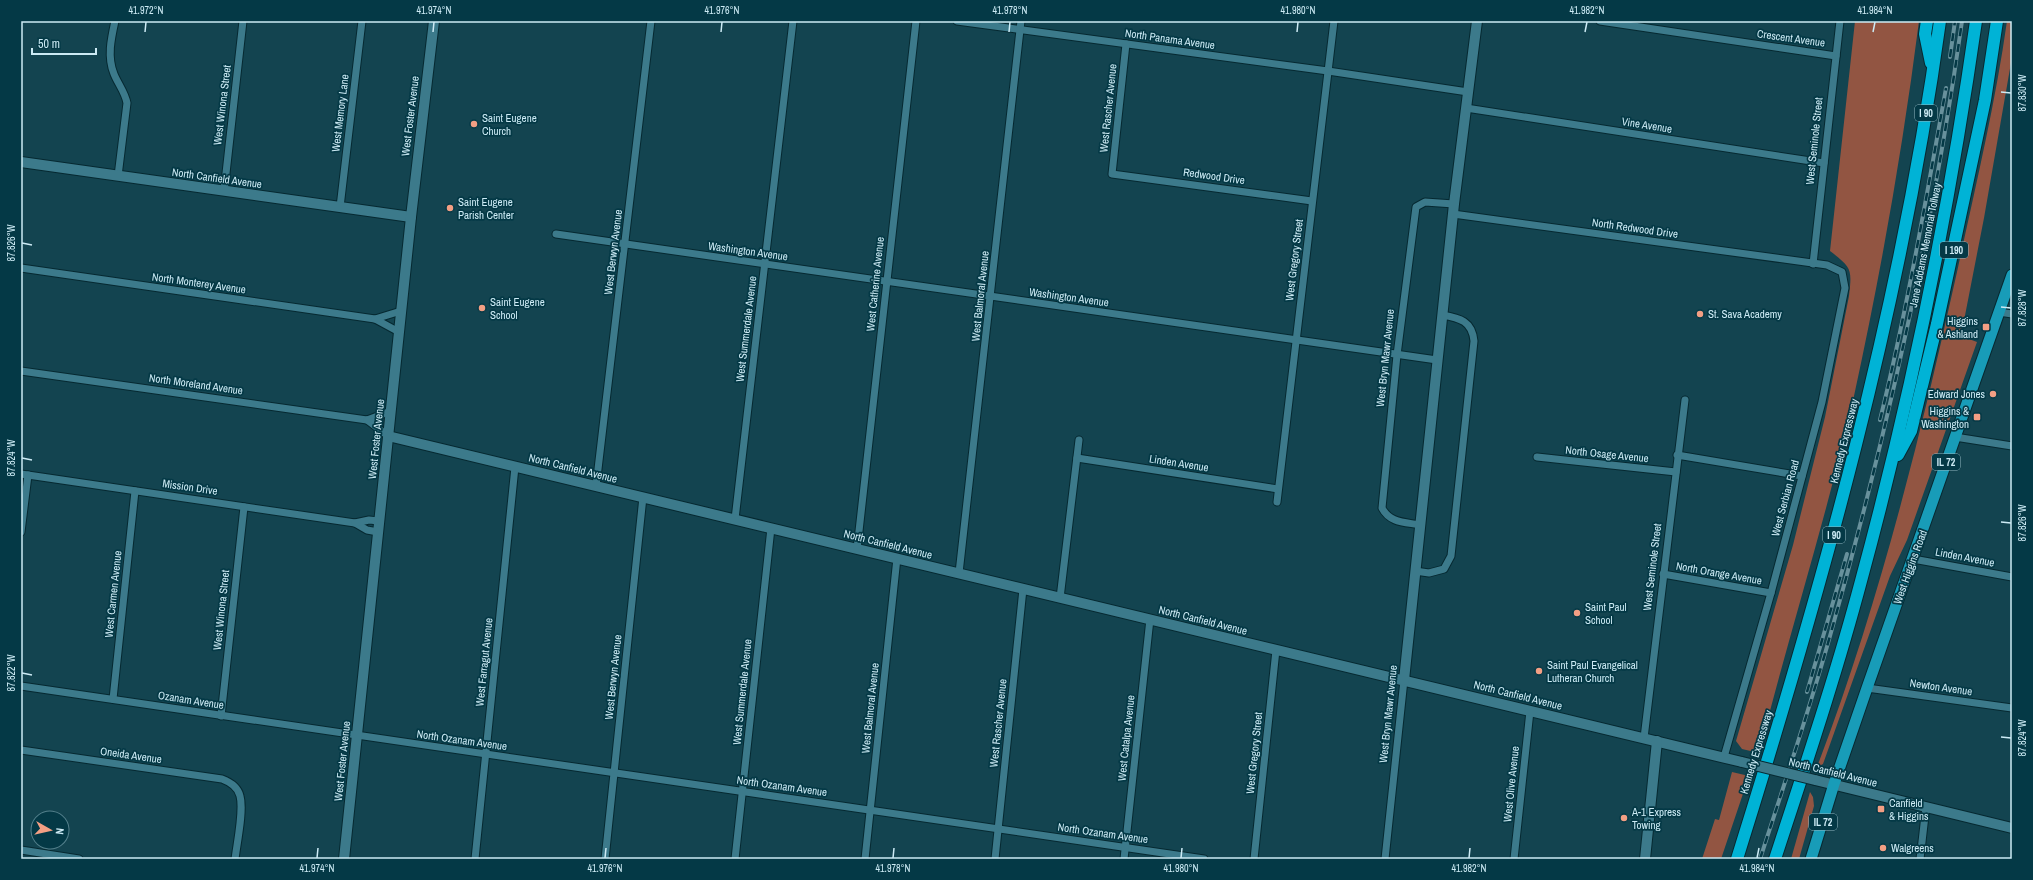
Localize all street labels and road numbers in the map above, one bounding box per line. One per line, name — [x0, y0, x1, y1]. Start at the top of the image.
street label: North Panama Avenue — [1124, 26, 1216, 52]
street label: Crescent Avenue — [1756, 26, 1826, 50]
street label: West Rascher Avenue — [1096, 63, 1120, 153]
street label: West Winona Street — [210, 64, 234, 146]
street label: West Memory Lane — [328, 73, 352, 153]
street label: West Foster Avenue — [398, 75, 422, 157]
street label: West Seminole Street — [1802, 96, 1826, 185]
road number: I 90 — [1915, 105, 1937, 121]
street label: Vine Avenue — [1621, 114, 1673, 136]
street label: North Canfield Avenue — [171, 165, 263, 191]
street label: Redwood Drive — [1182, 165, 1246, 187]
street label: Jane Addams Memorial Tollway — [1906, 181, 1944, 309]
street label: West Berwyn Avenue — [601, 209, 625, 295]
street label: North Redwood Drive — [1591, 215, 1679, 241]
street label: West Gregory Street — [1282, 218, 1306, 302]
street label: West Catherine Avenue — [863, 236, 887, 332]
street label: Washington Avenue — [707, 238, 789, 264]
road number: I 190 — [1940, 242, 1968, 258]
street label: West Balmoral Avenue — [968, 250, 992, 342]
street label: North Monterey Avenue — [151, 269, 247, 297]
street label: West Summerdale Avenue — [733, 275, 759, 383]
street label: Washington Avenue — [1028, 284, 1110, 310]
street label: West Bryn Mawr Avenue — [1373, 308, 1397, 408]
street label: North Moreland Avenue — [148, 370, 244, 398]
street label: Kennedy Expressway — [1827, 397, 1861, 485]
street label: West Foster Avenue — [365, 398, 387, 480]
street label: North Osage Avenue — [1565, 443, 1649, 465]
street label: North Canfield Avenue — [527, 450, 619, 486]
street label: Linden Avenue — [1148, 451, 1210, 475]
road number: IL 72 — [1932, 454, 1960, 470]
street label: West Serbian Road — [1768, 458, 1802, 538]
street label: Mission Drive — [161, 476, 219, 498]
street label: West Seminole Street — [1640, 522, 1664, 611]
street label: North Canfield Avenue — [842, 526, 934, 562]
road number: I 90 — [1823, 527, 1845, 543]
street label: West Higgins Road — [1890, 528, 1930, 606]
street label: Linden Avenue — [1934, 544, 1996, 570]
street label: West Carmen Avenue — [101, 550, 125, 638]
street label: North Orange Avenue — [1675, 559, 1763, 587]
street label: West Winona Street — [210, 569, 232, 651]
street label: North Canfield Avenue — [1157, 602, 1249, 638]
street label: West Farragut Avenue — [472, 617, 496, 707]
street label: West Berwyn Avenue — [602, 634, 624, 720]
street label: West Summerdale Avenue — [729, 638, 755, 746]
street label: West Balmoral Avenue — [858, 662, 882, 754]
street label: West Bryn Mawr Avenue — [1376, 664, 1400, 764]
street label: Newton Avenue — [1909, 676, 1973, 698]
street label: North Canfield Avenue — [1472, 677, 1564, 713]
street label: West Rascher Avenue — [986, 678, 1010, 768]
street label: Ozanam Avenue — [157, 688, 225, 712]
street label: West Catalpa Avenue — [1115, 694, 1137, 782]
street label: Kennedy Expressway — [1737, 708, 1776, 796]
street label: West Gregory Street — [1243, 711, 1265, 795]
street label: West Foster Avenue — [331, 720, 353, 802]
street label: North Ozanam Avenue — [416, 727, 508, 753]
street label: Oneida Avenue — [99, 744, 163, 766]
street label: West Olive Avenue — [1500, 745, 1522, 823]
street label: North Canfield Avenue — [1787, 754, 1879, 790]
street label: North Ozanam Avenue — [736, 773, 828, 799]
road number: IL 72 — [1809, 814, 1837, 830]
street label: North Ozanam Avenue — [1057, 820, 1149, 846]

